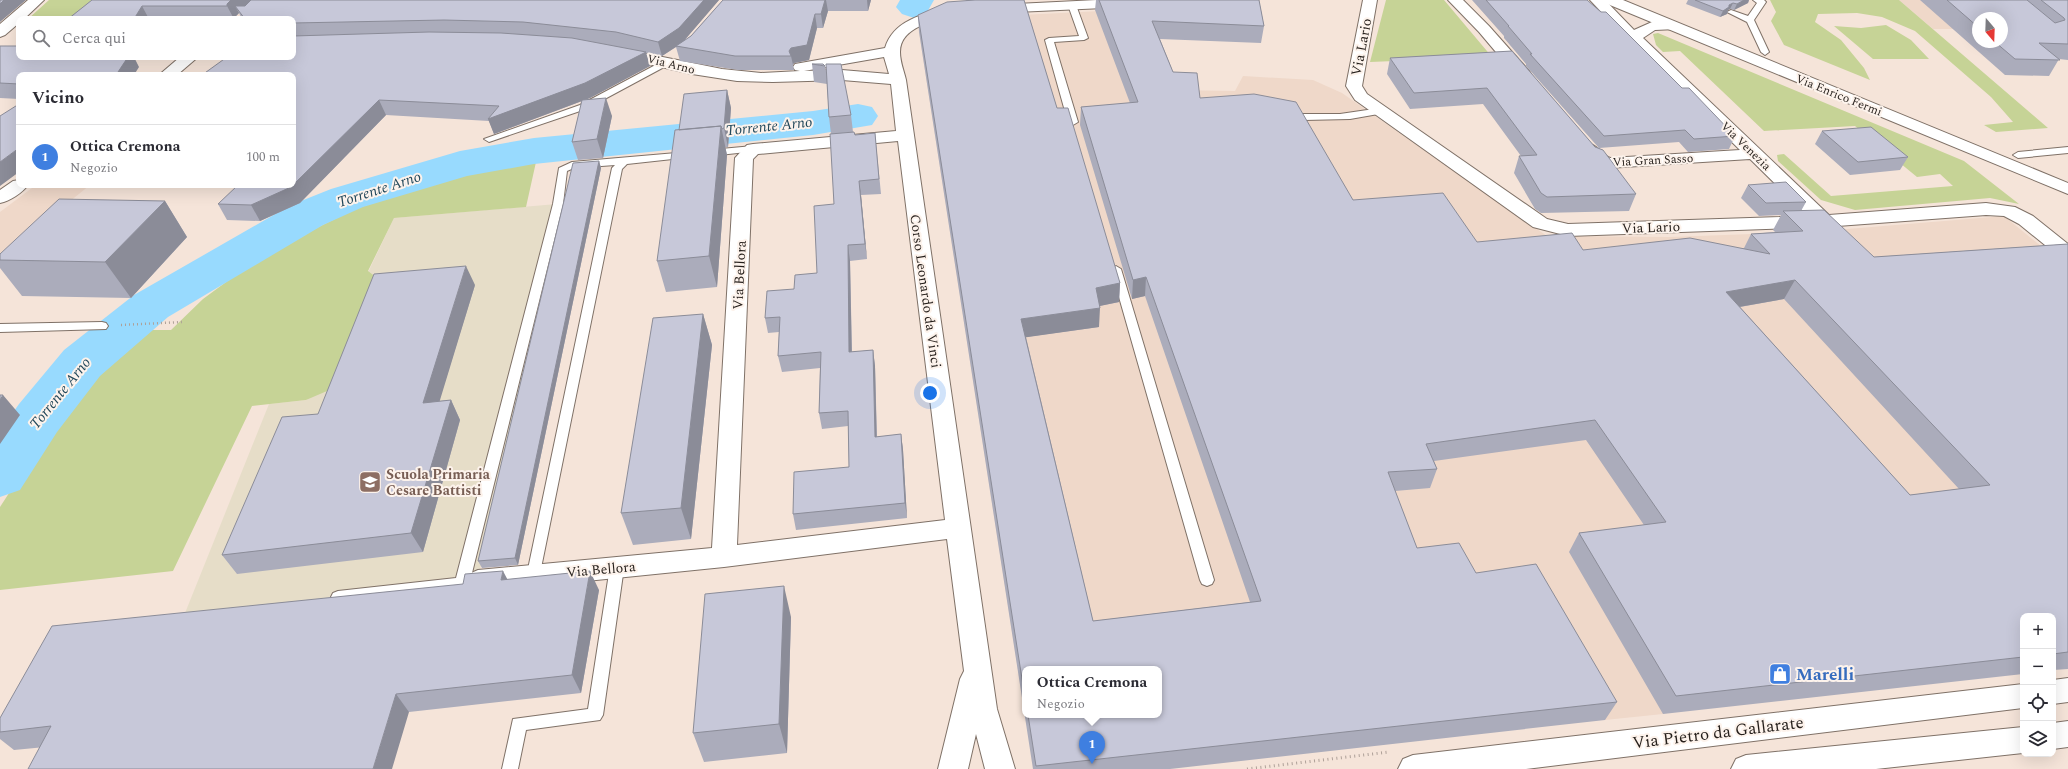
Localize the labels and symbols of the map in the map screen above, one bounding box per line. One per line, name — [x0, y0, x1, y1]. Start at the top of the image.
north arrow — [1972, 12, 2008, 48]
street label: Via Lario — [1346, 16, 1377, 78]
street label: Via Arno — [645, 49, 697, 80]
street label: Via Enrico Fermi — [1793, 69, 1885, 122]
water label: Torrente Arno — [725, 111, 814, 142]
street label: Via Venezia — [1716, 117, 1775, 175]
street label: Via Gran Sasso — [1612, 149, 1694, 172]
water label: Torrente Arno — [334, 165, 424, 214]
street label: Corso Leonardo da Vinci — [904, 213, 947, 369]
street label: Via Lario — [1622, 216, 1681, 239]
street label: Via Bellora — [727, 240, 752, 310]
water label: Torrente Arno — [24, 352, 97, 434]
your location — [920, 383, 940, 403]
place label: Scuola Primaria Cesare Battisti — [386, 464, 491, 501]
school or university icon: Scuola Primaria Cesare Battisti — [357, 469, 383, 495]
street label: Via Bellora — [565, 556, 637, 583]
shop icon: Marelli — [1767, 661, 1793, 687]
place label: Marelli — [1796, 662, 1854, 688]
street label: Via Pietro da Gallarate — [1631, 710, 1805, 756]
pin: 1 — [1079, 731, 1105, 764]

